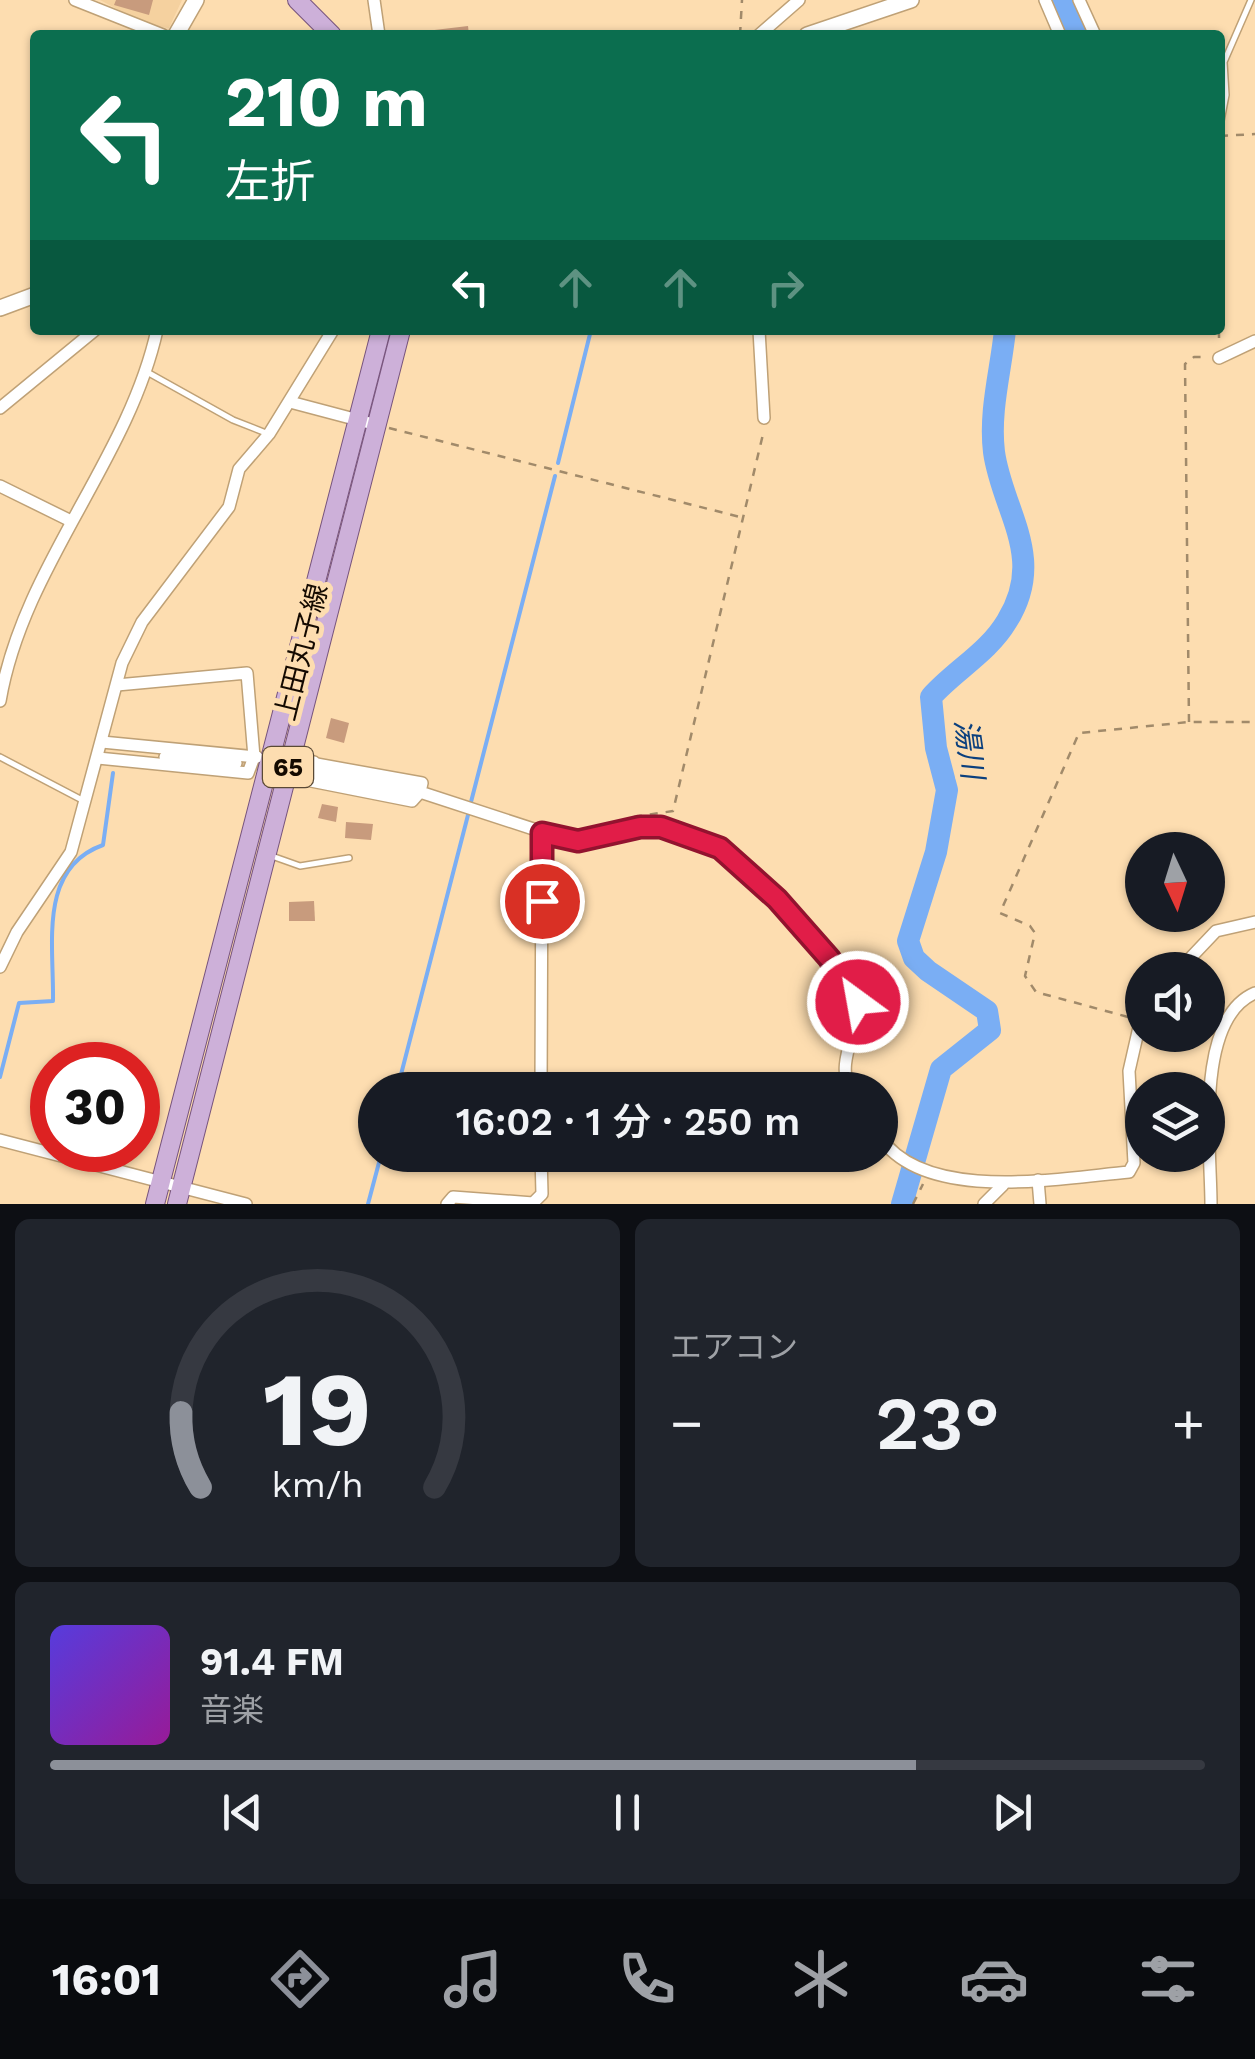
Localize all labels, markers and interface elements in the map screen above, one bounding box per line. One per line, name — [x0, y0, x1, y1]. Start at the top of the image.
text: 210 m — [225, 61, 428, 143]
icon: left — [60, 70, 190, 200]
text: 左折 — [225, 155, 315, 208]
icon: left — [443, 260, 498, 315]
icon: ahead — [548, 260, 603, 315]
icon: ahead — [653, 260, 708, 315]
icon: right — [758, 260, 813, 315]
street label: 上田丸子線 — [269, 580, 334, 724]
water label: 湯川 — [948, 717, 991, 784]
road number: 65 — [263, 747, 313, 787]
north arrow — [1125, 832, 1225, 932]
map controls — [1125, 832, 1225, 1172]
pin — [500, 859, 585, 944]
icon: arrive — [515, 874, 570, 929]
position arrow — [806, 950, 910, 1054]
button: sound — [1125, 952, 1225, 1052]
speed limit sign: 30 — [30, 1042, 160, 1172]
button: layers — [1125, 1072, 1225, 1172]
text: 16:02 · 1 分 · 250 m — [456, 1100, 800, 1144]
text: エアコン — [670, 1328, 798, 1366]
text: 19 — [263, 1348, 372, 1470]
text: 23° — [875, 1379, 1000, 1467]
text: − — [670, 1391, 703, 1455]
text: + — [1172, 1391, 1205, 1455]
text: km/h — [271, 1464, 364, 1506]
text: 91.4 FM — [200, 1640, 344, 1684]
text: 音楽 — [200, 1691, 264, 1729]
icon: previous — [215, 1785, 270, 1840]
icon: pause — [600, 1785, 655, 1840]
icon: next — [985, 1785, 1040, 1840]
icon: directions — [265, 1944, 335, 2014]
icon: music — [438, 1944, 508, 2014]
icon: phone — [612, 1944, 682, 2014]
icon: climate — [786, 1944, 856, 2014]
icon: car — [959, 1944, 1029, 2014]
icon: filters — [1133, 1944, 1203, 2014]
text: 16:01 — [52, 1953, 161, 2006]

